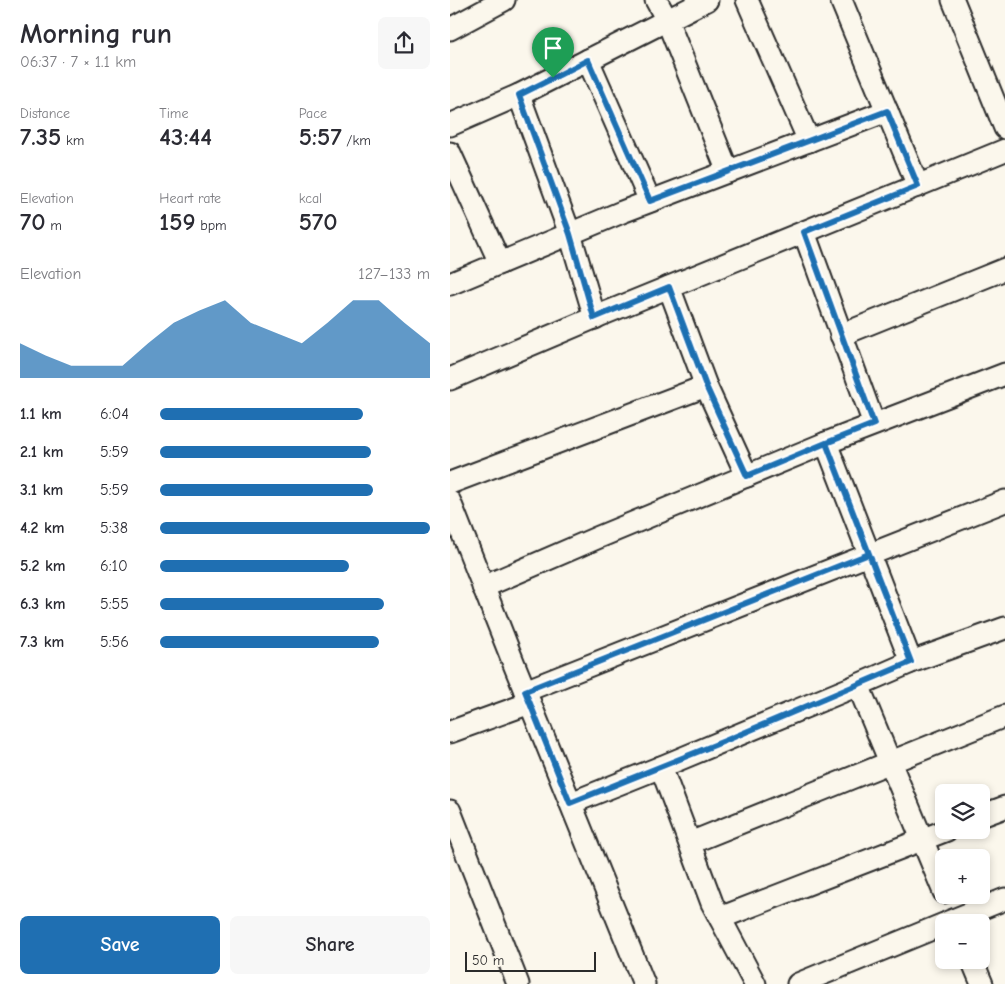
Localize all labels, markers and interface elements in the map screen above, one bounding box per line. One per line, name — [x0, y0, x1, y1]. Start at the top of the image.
button: share — [378, 17, 430, 69]
text: Morning run — [20, 18, 172, 50]
pin — [532, 27, 574, 78]
icon: arrive — [539, 34, 567, 62]
text: 06:37 · 7 × 1.1 km — [20, 53, 136, 71]
text: Distance — [20, 105, 70, 122]
text: Time — [159, 105, 188, 122]
text: Pace — [299, 105, 327, 122]
text: 7.35 — [20, 122, 61, 151]
text: 43:44 — [159, 122, 212, 151]
text: 5:57 — [299, 122, 342, 151]
text: km — [61, 132, 84, 149]
text: /km — [342, 132, 371, 149]
text: Elevation — [20, 190, 74, 207]
text: Heart rate — [159, 190, 221, 207]
text: kcal — [299, 190, 322, 207]
text: 70 — [20, 207, 46, 236]
text: 159 — [159, 207, 196, 236]
text: 570 — [299, 207, 337, 236]
text: m — [46, 217, 62, 234]
text: bpm — [196, 217, 227, 234]
text: Elevation — [20, 265, 81, 283]
text: 127–133 m — [358, 265, 430, 283]
text: 1.1 km — [20, 405, 62, 423]
text: 6:04 — [100, 405, 129, 423]
text: 2.1 km — [20, 443, 63, 461]
text: 5:59 — [100, 443, 129, 461]
text: 3.1 km — [20, 481, 63, 499]
text: 5:59 — [100, 481, 129, 499]
text: 4.2 km — [20, 519, 65, 537]
text: 5:38 — [100, 519, 128, 537]
text: 5.2 km — [20, 557, 66, 575]
text: 6:10 — [100, 557, 128, 575]
text: 6.3 km — [20, 595, 65, 613]
text: 5:55 — [100, 595, 129, 613]
text: 7.3 km — [20, 633, 64, 651]
text: 5:56 — [100, 633, 129, 651]
map controls — [935, 784, 990, 969]
button: layers — [935, 784, 990, 839]
button: + — [935, 849, 990, 904]
button: − — [935, 914, 990, 969]
button: Save — [20, 916, 220, 974]
button: Share — [230, 916, 430, 974]
scale bar — [465, 949, 596, 972]
text: 50 m — [472, 952, 504, 969]

